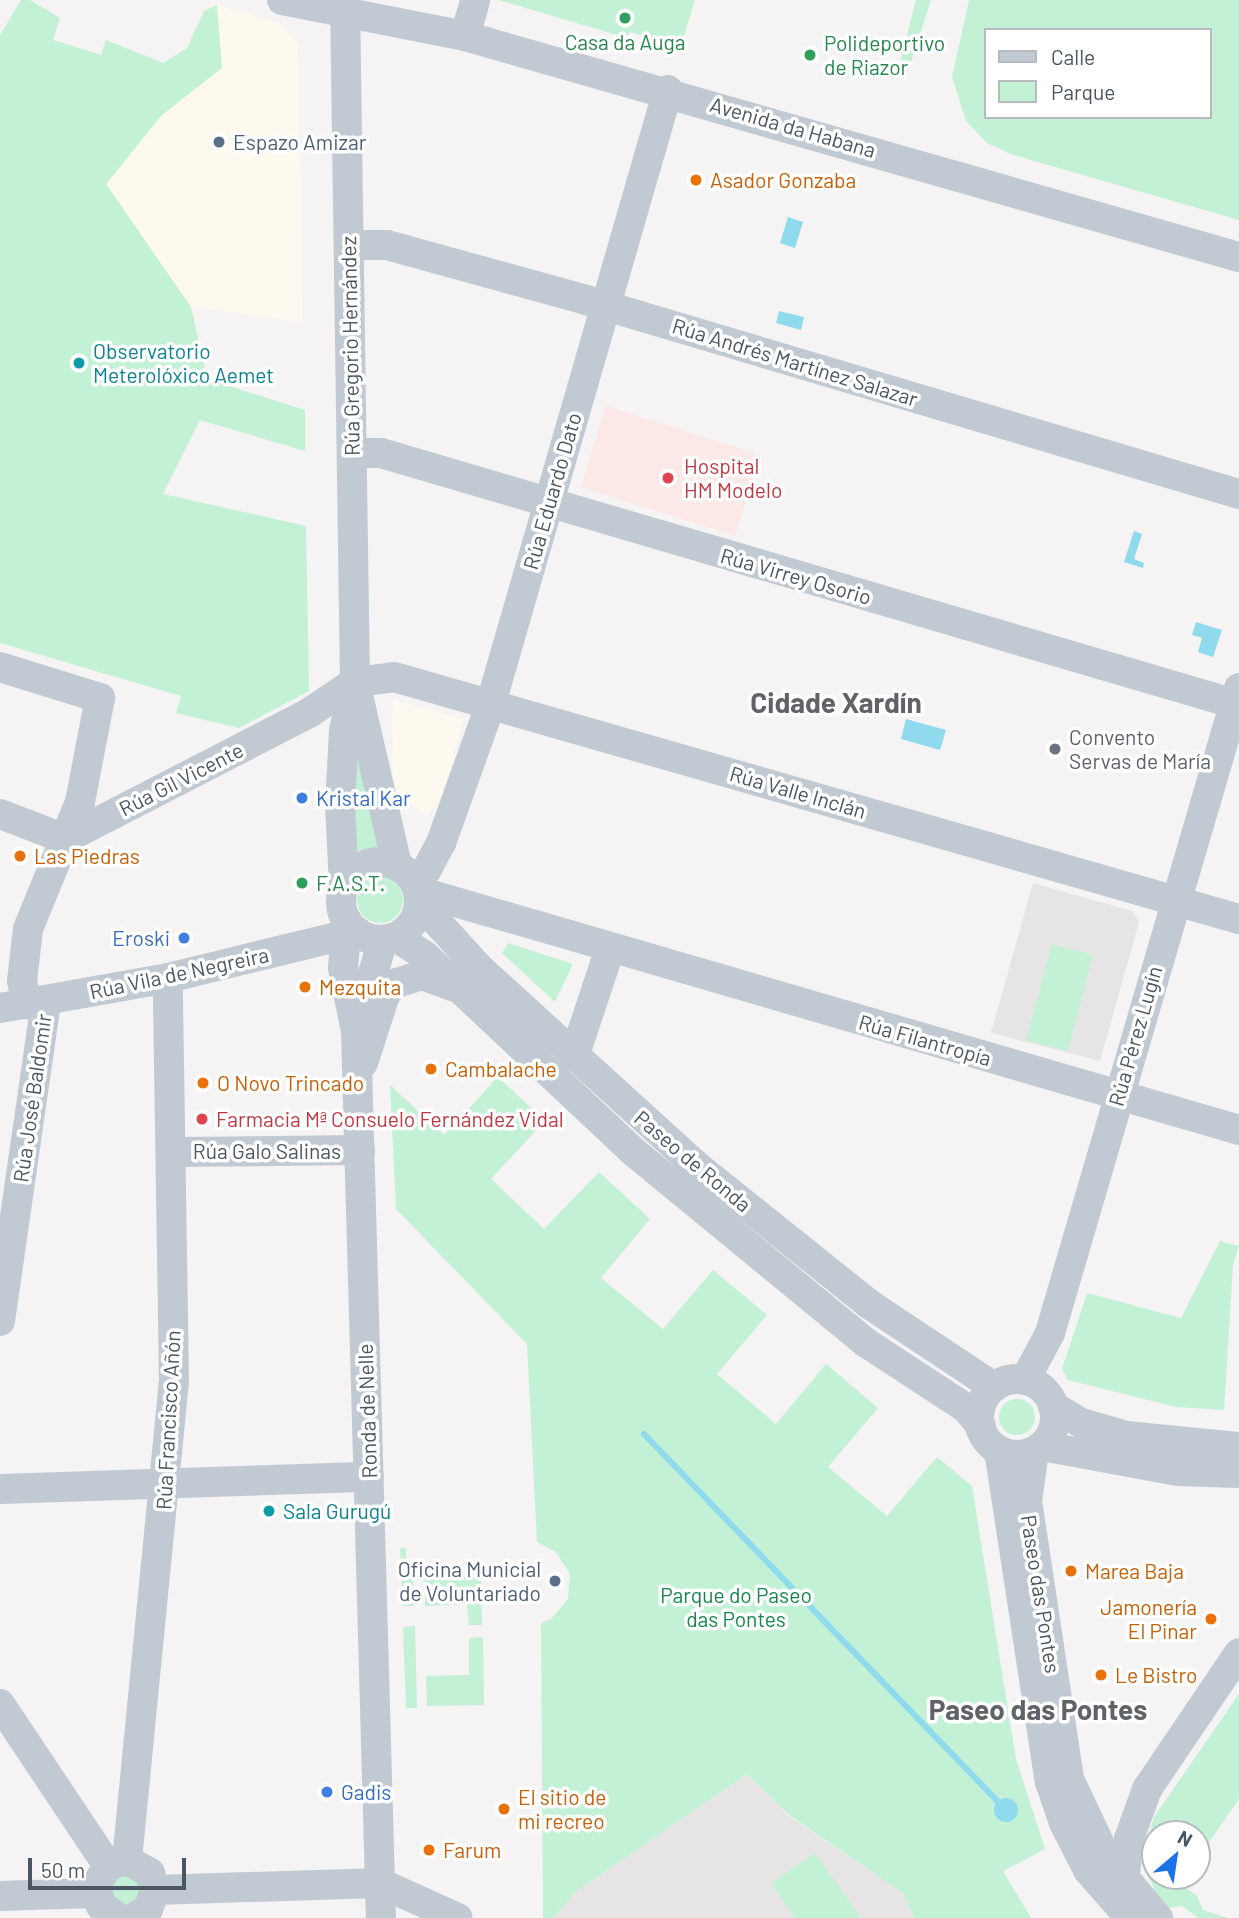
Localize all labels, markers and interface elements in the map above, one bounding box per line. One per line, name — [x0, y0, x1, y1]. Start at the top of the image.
marker: Casa da Auga — [617, 10, 633, 26]
legend — [984, 28, 1211, 119]
place label: Casa da Auga — [565, 29, 685, 55]
place label: Polideportivo de Riazor — [824, 30, 945, 80]
text: Calle — [1051, 44, 1095, 69]
marker: Polideportivo de Riazor — [802, 47, 818, 63]
text: Parque — [1051, 79, 1116, 104]
street label: Avenida da Habana — [707, 91, 879, 163]
place label: Espazo Amizar — [233, 129, 366, 155]
marker: Espazo Amizar — [211, 134, 227, 150]
place label: Asador Gonzaba — [710, 167, 856, 193]
marker: Asador Gonzaba — [688, 172, 704, 188]
street label: Rúa Gregorio Hernández — [335, 236, 365, 456]
street label: Rúa Andrés Martínez Salazar — [669, 313, 921, 411]
place label: Observatorio Meterolóxico Aemet — [93, 338, 274, 388]
marker: Observatorio Meterolóxico Aemet — [71, 355, 87, 371]
street label: Rúa Eduardo Dato — [518, 410, 586, 572]
place label: Hospital HM Modelo — [684, 453, 782, 503]
marker: Hospital HM Modelo — [658, 468, 678, 488]
street label: Rúa Virrey Osorio — [718, 542, 874, 610]
district label: Cidade Xardín — [750, 685, 922, 719]
place label: Convento Servas de María — [1069, 724, 1211, 774]
street label: Rúa Gil Vicente — [115, 737, 247, 821]
marker: Convento Servas de María — [1047, 741, 1063, 757]
street label: Rúa Valle Inclán — [727, 761, 869, 823]
place label: Kristal Kar — [316, 785, 411, 811]
marker: Kristal Kar — [294, 790, 310, 806]
place label: Las Piedras — [34, 843, 140, 869]
marker: Las Piedras — [12, 848, 28, 864]
place label: F.A.S.T. — [316, 870, 385, 896]
marker: F.A.S.T. — [294, 875, 310, 891]
place label: Eroski — [112, 925, 170, 951]
marker: Eroski — [176, 930, 192, 946]
street label: Rúa Vila de Negreira — [87, 942, 271, 1004]
street label: Rúa Pérez Lugín — [1103, 963, 1167, 1109]
place label: Mezquita — [319, 974, 401, 1000]
marker: Mezquita — [297, 979, 313, 995]
street label: Rúa Filantropía — [856, 1009, 994, 1071]
street label: Rúa José Baldomir — [8, 1012, 56, 1184]
place label: Cambalache — [445, 1056, 557, 1082]
marker: Cambalache — [423, 1061, 439, 1077]
place label: O Novo Trincado — [217, 1070, 364, 1096]
marker: O Novo Trincado — [195, 1075, 211, 1091]
street label: Paseo de Ronda — [630, 1105, 756, 1217]
place label: Farmacia Mª Consuelo Fernández Vidal — [216, 1106, 564, 1132]
marker: Farmacia Mª Consuelo Fernández Vidal — [194, 1111, 210, 1127]
street label: Rúa Galo Salinas — [193, 1138, 341, 1164]
street label: Rúa Francisco Añón — [151, 1330, 185, 1510]
street label: Ronda de Nelle — [352, 1343, 382, 1479]
place label: Sala Gurugú — [283, 1498, 391, 1524]
marker: Sala Gurugú — [261, 1503, 277, 1519]
street label: Paseo das Pontes — [1016, 1513, 1066, 1675]
place label: Oficina Municial de Voluntariado — [398, 1556, 541, 1606]
place label: Marea Baja — [1085, 1558, 1184, 1584]
marker: Marea Baja — [1063, 1563, 1079, 1579]
marker: Oficina Municial de Voluntariado — [547, 1573, 563, 1589]
park label: Parque do Paseo das Pontes — [660, 1582, 812, 1632]
place label: Jamonería El Pinar — [1100, 1594, 1197, 1644]
marker: Jamonería El Pinar — [1203, 1611, 1219, 1627]
place label: Le Bistro — [1115, 1662, 1198, 1688]
marker: Le Bistro — [1093, 1667, 1109, 1683]
district label: Paseo das Pontes — [929, 1692, 1147, 1726]
place label: Gadis — [341, 1779, 391, 1805]
marker: Gadis — [319, 1784, 335, 1800]
place label: El sitio de mi recreo — [518, 1784, 606, 1834]
marker: El sitio de mi recreo — [496, 1801, 512, 1817]
north arrow — [1141, 1820, 1211, 1890]
text: N — [1174, 1825, 1197, 1851]
place label: Farum — [443, 1837, 501, 1863]
marker: Farum — [421, 1842, 437, 1858]
scale bar — [32, 1844, 189, 1888]
text: 50 m — [41, 1857, 85, 1882]

